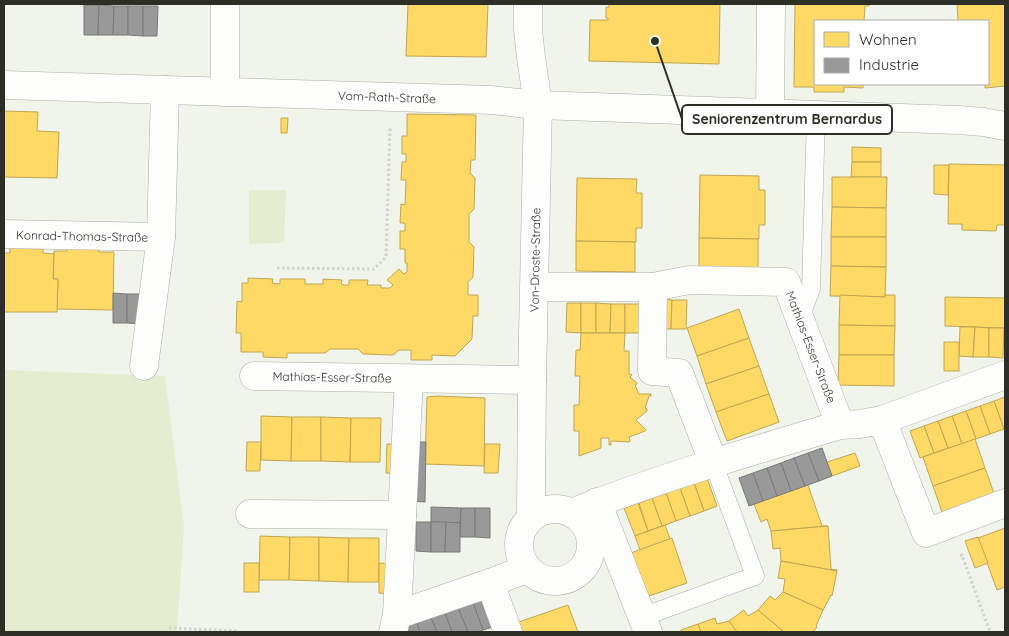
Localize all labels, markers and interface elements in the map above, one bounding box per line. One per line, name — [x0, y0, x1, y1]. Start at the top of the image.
legend — [814, 20, 989, 85]
text: Wohnen — [859, 30, 917, 49]
text: Industrie — [859, 55, 919, 74]
street label: Vom-Rath-Straße — [338, 88, 437, 106]
callout: Seniorenzentrum Bernardus — [682, 105, 892, 134]
text: Seniorenzentrum Bernardus — [692, 110, 882, 128]
street label: Von-Droste-Straße — [527, 207, 543, 312]
street label: Konrad-Thomas-Straße — [16, 227, 148, 245]
street label: Mathias-Esser-Straße — [783, 289, 839, 405]
street label: Mathias-Esser-Straße — [272, 368, 392, 386]

